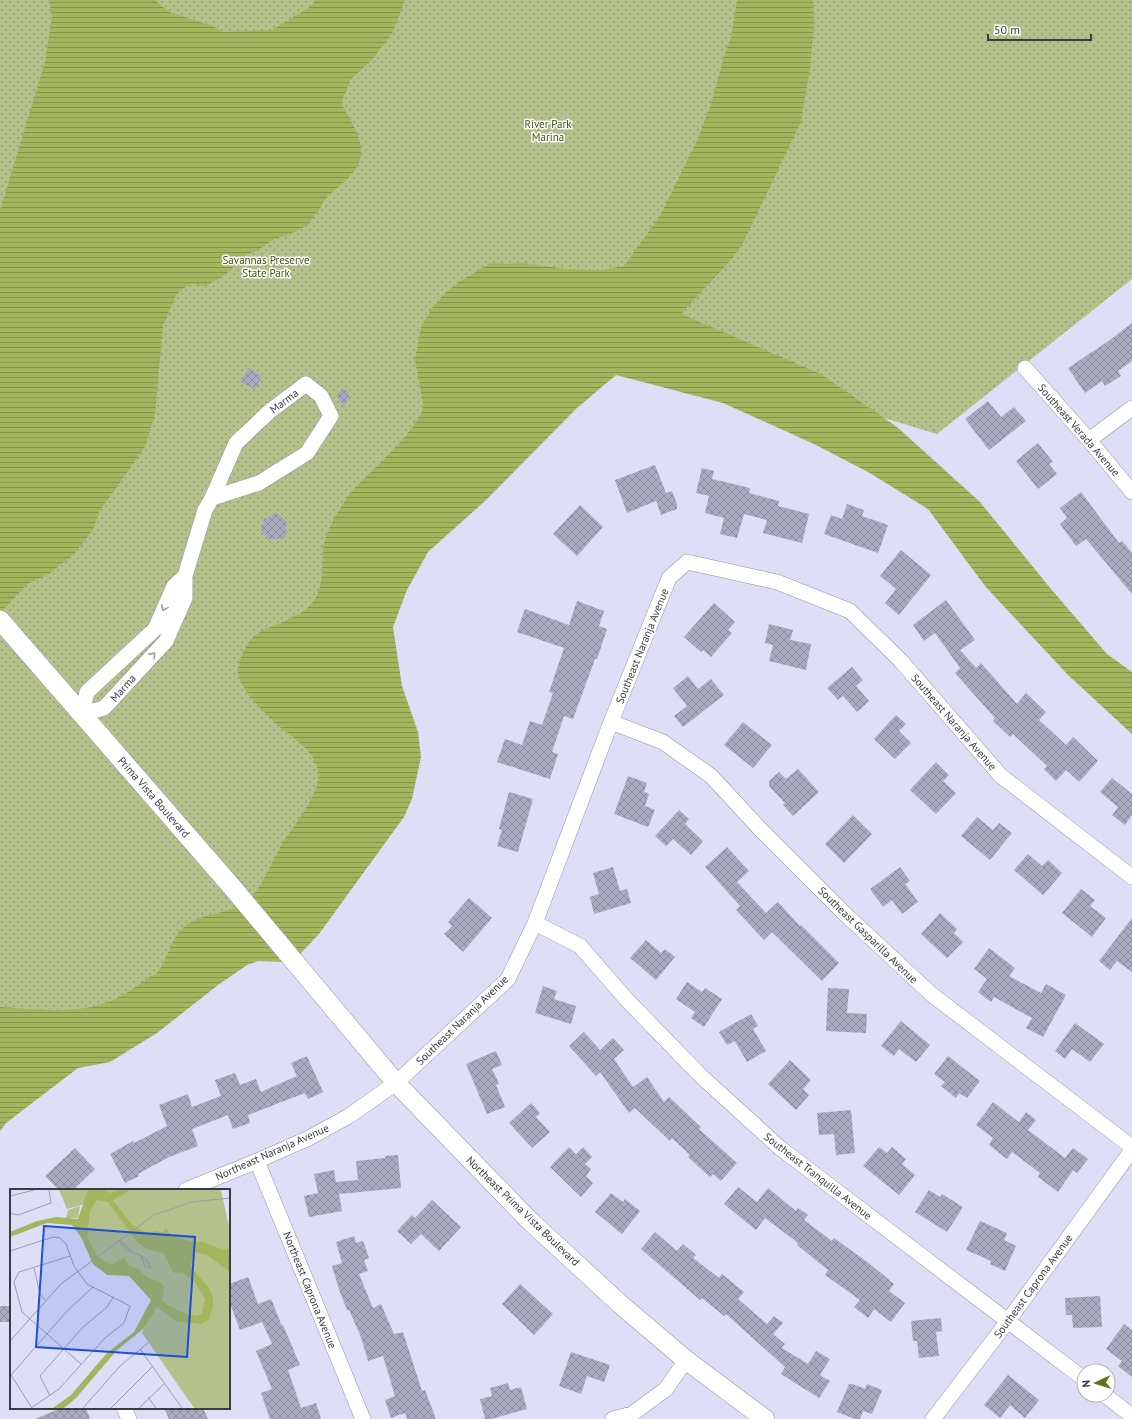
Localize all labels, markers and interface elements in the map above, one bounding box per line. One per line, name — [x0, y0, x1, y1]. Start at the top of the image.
scale bar — [988, 16, 1091, 42]
text: 50 m — [994, 22, 1020, 37]
park label: River Park Marina — [524, 117, 572, 144]
park label: Savannas Preserve State Park — [223, 253, 310, 280]
street label: Southeast Verada Avenue — [1035, 381, 1123, 479]
street label: Marma — [267, 386, 301, 416]
street label: Southeast Naranja Avenue — [612, 586, 672, 706]
one-way arrow — [161, 604, 169, 612]
one-way arrow — [148, 652, 155, 660]
street label: Marma — [107, 671, 139, 705]
street label: Southeast Naranja Avenue — [908, 671, 1000, 773]
street label: Prima Vista Boulevard — [115, 754, 193, 840]
street label: Southeast Gasparilla Avenue — [815, 884, 921, 987]
street label: Southeast Naranja Avenue — [413, 972, 511, 1068]
street label: Northeast Naranja Avenue — [213, 1120, 331, 1183]
street label: Southeast Tranquilla Avenue — [761, 1129, 875, 1223]
street label: Northeast Prima Vista Boulevard — [463, 1153, 583, 1269]
inset map — [10, 1189, 230, 1409]
street label: Northeast Caprona Avenue — [280, 1229, 340, 1351]
street label: Southeast Caprona Avenue — [991, 1231, 1076, 1341]
north arrow — [1076, 1363, 1116, 1403]
text: N — [1079, 1380, 1093, 1388]

